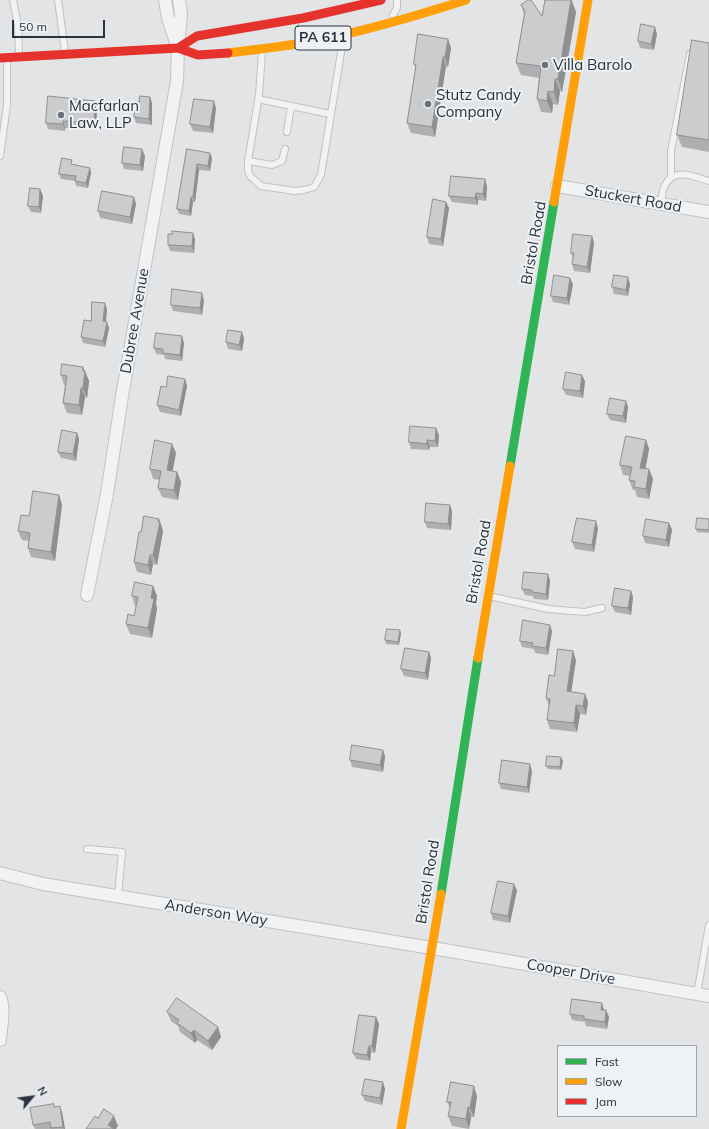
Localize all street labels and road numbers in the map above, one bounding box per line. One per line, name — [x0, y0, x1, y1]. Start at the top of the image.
road number: PA 611 — [295, 26, 351, 50]
street label: Stuckert Road — [583, 182, 683, 216]
street label: Bristol Road — [518, 200, 550, 286]
street label: Dubree Avenue — [117, 267, 153, 375]
street label: Bristol Road — [463, 519, 495, 605]
street label: Bristol Road — [412, 839, 444, 925]
street label: Anderson Way — [163, 896, 269, 930]
street label: Cooper Drive — [525, 955, 617, 989]

